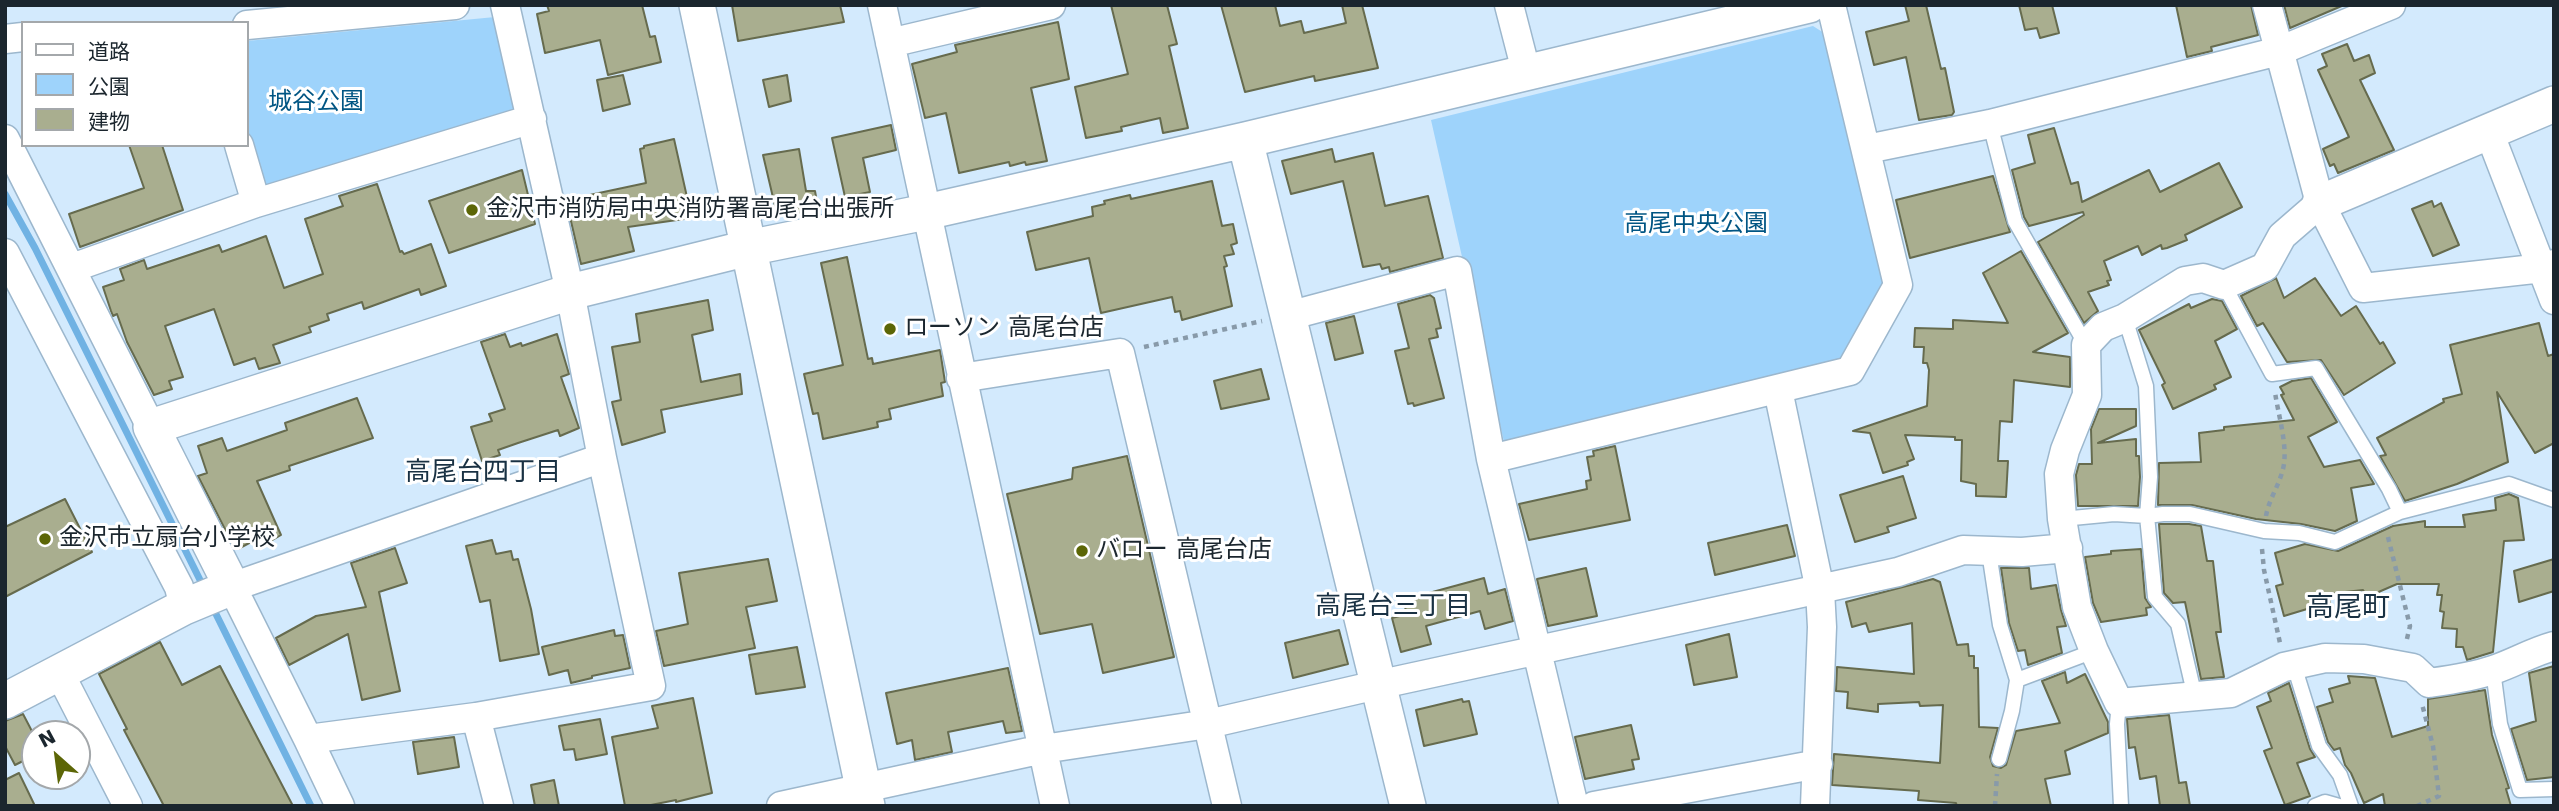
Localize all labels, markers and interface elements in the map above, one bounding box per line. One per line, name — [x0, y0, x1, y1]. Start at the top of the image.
legend — [21, 21, 248, 147]
text: 道路 — [88, 40, 130, 64]
text: 公園 — [88, 75, 130, 99]
park label: 城谷公園 — [268, 89, 364, 117]
text: 建物 — [88, 110, 130, 134]
place label: 金沢市消防局中央消防署高尾台出張所 — [486, 196, 894, 224]
marker: 金沢市消防局中央消防署高尾台出張所 — [464, 202, 480, 218]
park label: 高尾中央公園 — [1624, 211, 1768, 239]
place label: ローソン 高尾台店 — [904, 315, 1104, 343]
marker: ローソン 高尾台店 — [882, 321, 898, 337]
district label: 高尾台四丁目 — [405, 457, 561, 489]
place label: 金沢市立扇台小学校 — [59, 525, 275, 553]
marker: 金沢市立扇台小学校 — [37, 531, 53, 547]
place label: バロー 高尾台店 — [1096, 537, 1272, 565]
marker: バロー 高尾台店 — [1074, 543, 1090, 559]
district label: 高尾台三丁目 — [1315, 591, 1471, 623]
district label: 高尾町 — [2306, 592, 2390, 626]
north arrow — [21, 720, 91, 790]
text: N — [35, 725, 59, 752]

